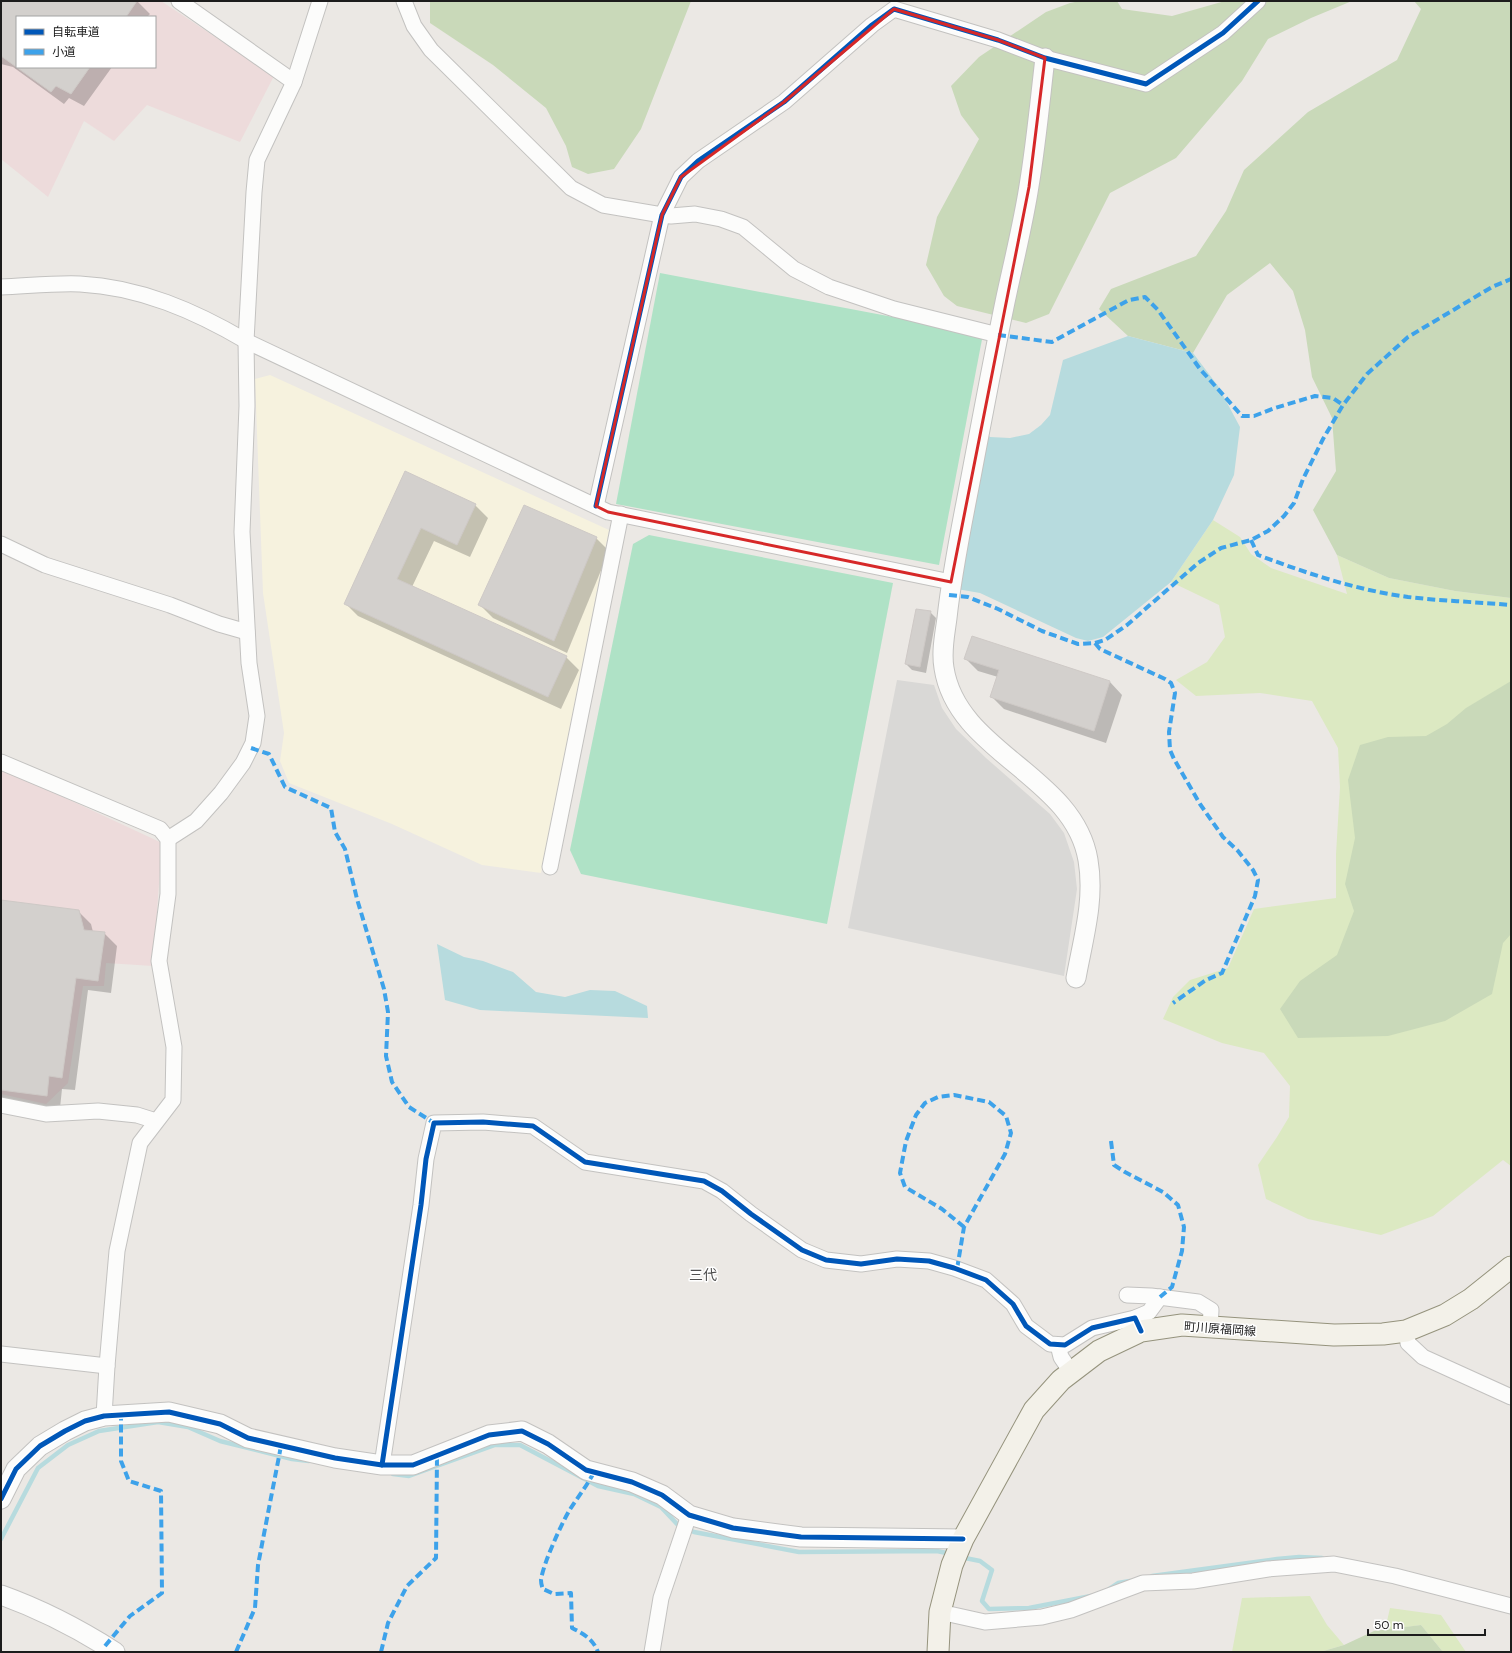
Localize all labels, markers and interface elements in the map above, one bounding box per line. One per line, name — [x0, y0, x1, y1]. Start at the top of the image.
legend — [16, 16, 156, 68]
text: 自転車道 — [52, 24, 100, 40]
text: 小道 — [52, 44, 76, 60]
district label: 三代 — [689, 1266, 717, 1284]
street label: 町川原福岡線 — [1184, 1319, 1256, 1339]
scale bar — [1368, 1611, 1485, 1637]
text: 50 m — [1374, 1617, 1403, 1633]

